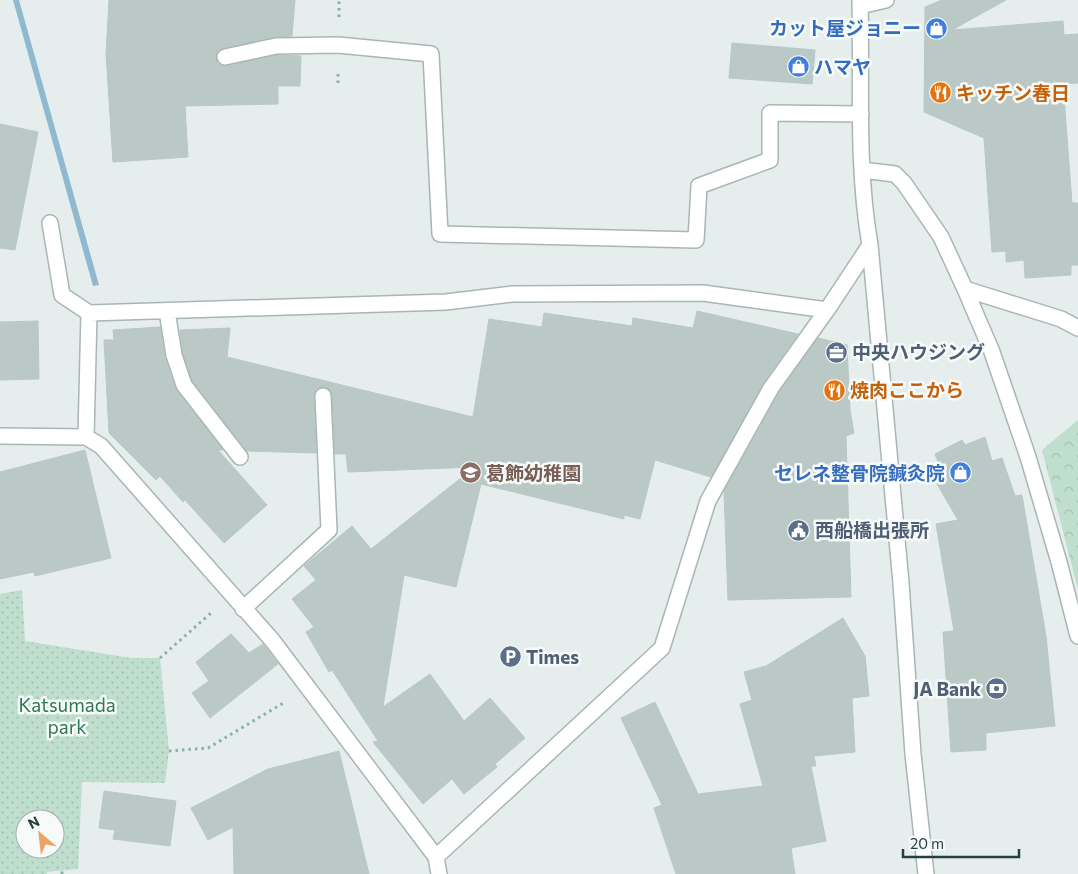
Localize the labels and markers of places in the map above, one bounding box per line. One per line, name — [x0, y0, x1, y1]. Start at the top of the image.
place label: カット屋ジョニー — [769, 16, 921, 39]
shop icon: カット屋ジョニー — [925, 16, 949, 40]
shop icon: ハマヤ — [786, 55, 810, 79]
place label: ハマヤ — [814, 55, 871, 78]
restaurant icon: キッチン春日 — [928, 81, 952, 105]
place label: キッチン春日 — [956, 81, 1070, 104]
office icon: 中央ハウジング — [824, 340, 848, 364]
place label: 中央ハウジング — [852, 340, 985, 363]
restaurant icon: 焼肉ここから — [822, 378, 846, 402]
place label: 焼肉ここから — [850, 378, 964, 401]
school or university icon: 葛飾幼稚園 — [458, 461, 482, 485]
place label: 葛飾幼稚園 — [486, 461, 581, 484]
place label: セレネ整骨院鍼灸院 — [774, 461, 945, 484]
shop icon: セレネ整骨院鍼灸院 — [949, 461, 973, 485]
public building icon: 西船橋出張所 — [787, 518, 811, 542]
place label: 西船橋出張所 — [815, 518, 929, 541]
parking icon: Times — [498, 645, 522, 669]
place label: Times — [526, 645, 579, 668]
place label: JA Bank — [913, 677, 981, 700]
bank icon: JA Bank — [985, 677, 1009, 701]

